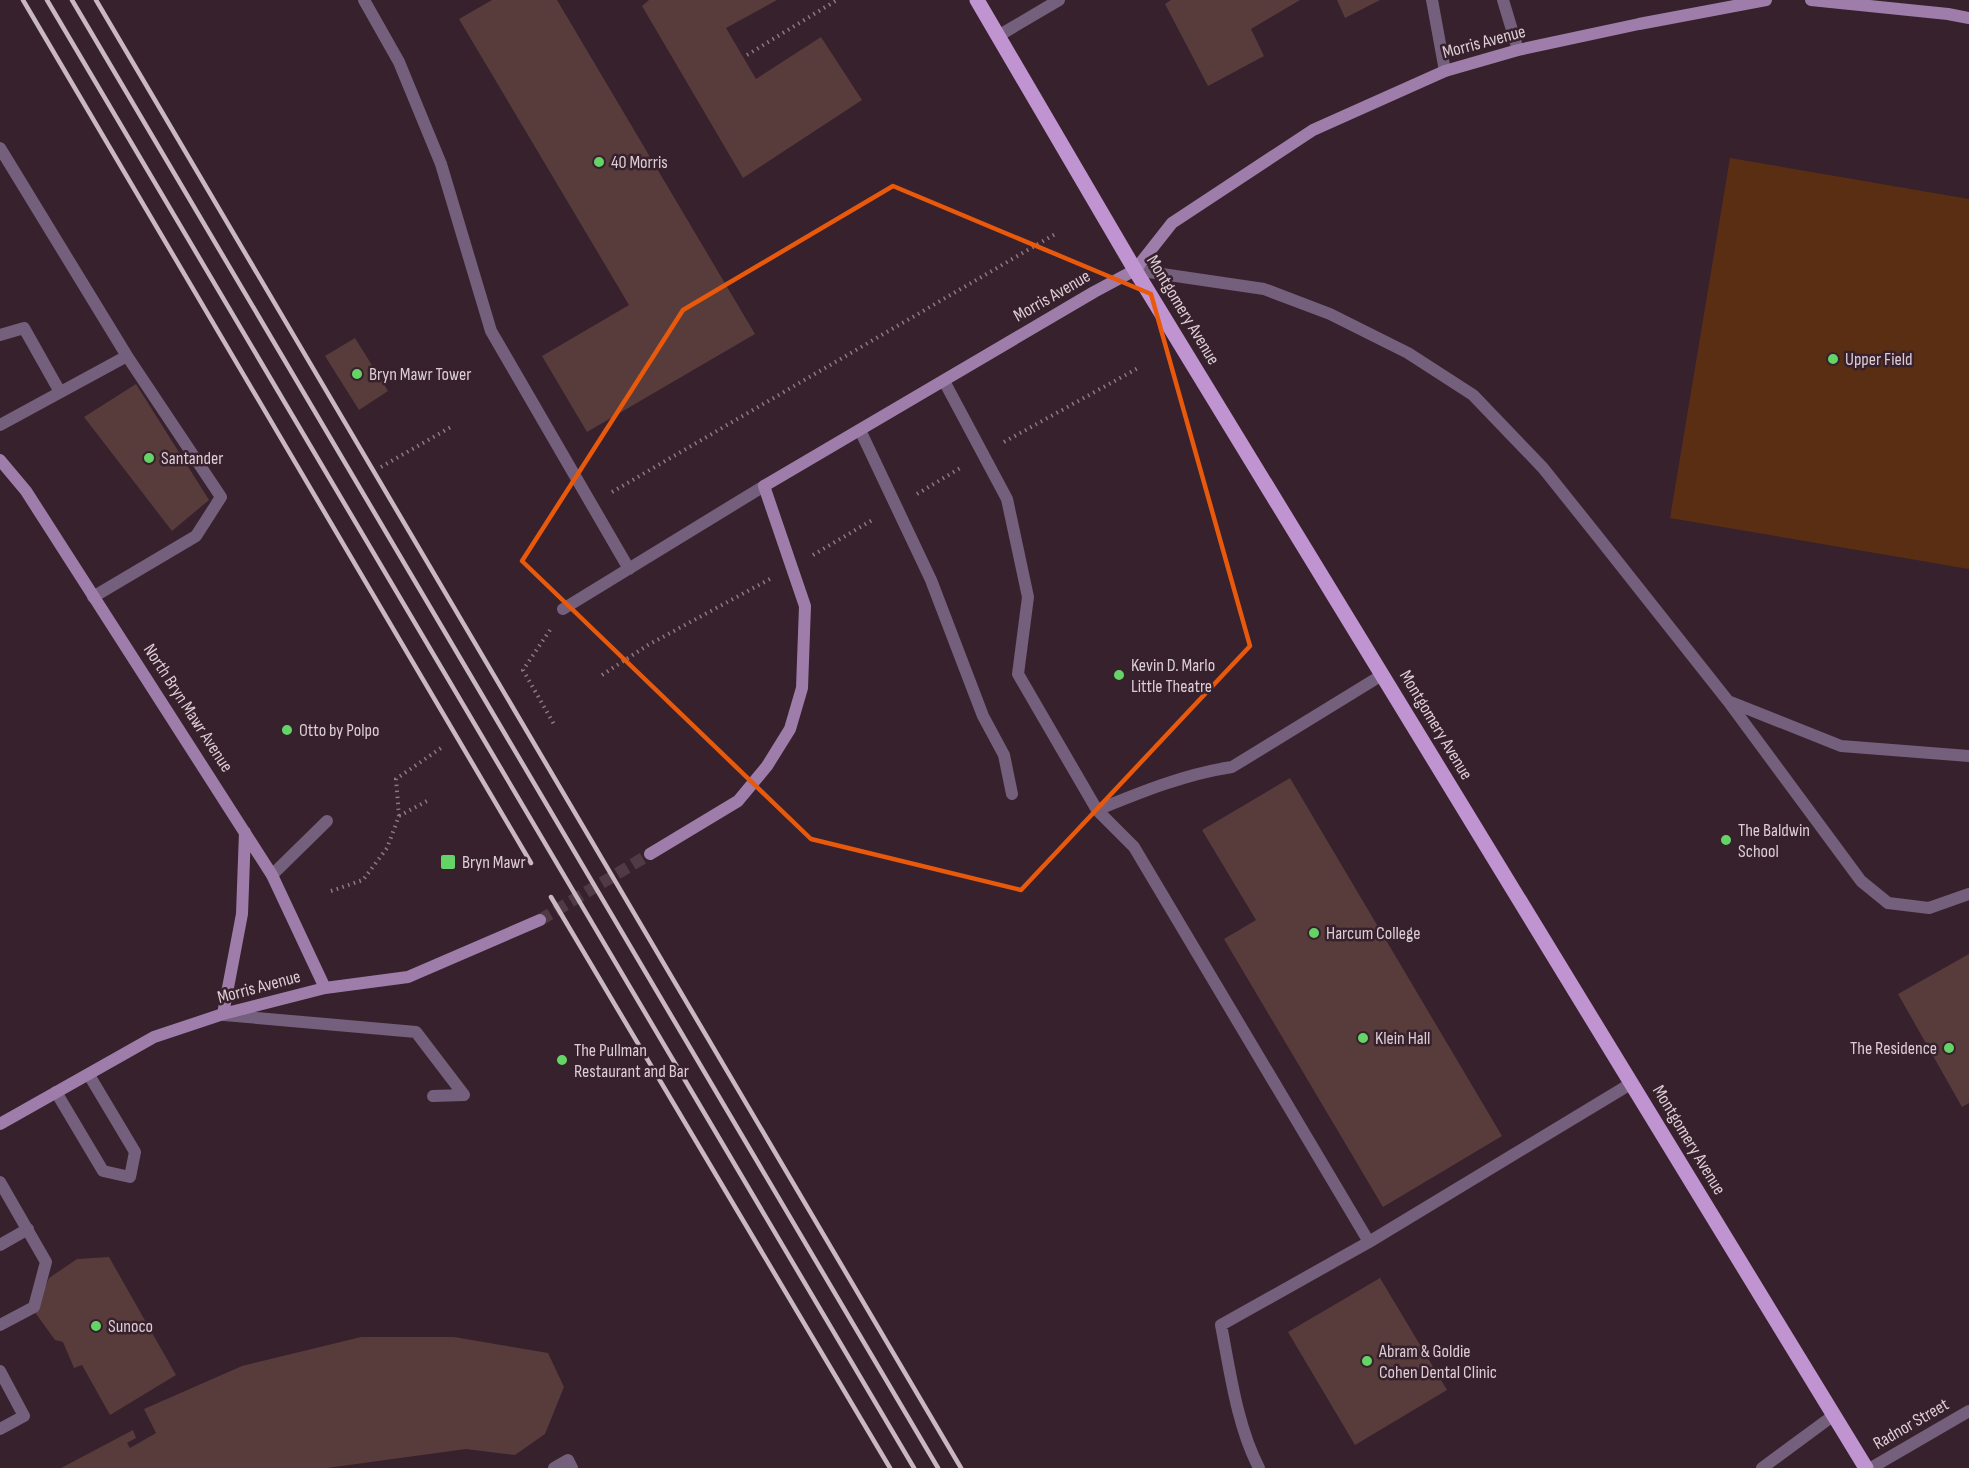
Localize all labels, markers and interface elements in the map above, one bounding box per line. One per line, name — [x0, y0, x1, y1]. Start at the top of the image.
street label: Morris Avenue — [1440, 21, 1528, 63]
place label: 40 Morris — [611, 152, 668, 173]
marker: 40 Morris — [592, 155, 606, 169]
street label: Montgomery Avenue — [1142, 251, 1224, 369]
street label: Morris Avenue — [1010, 266, 1094, 326]
place label: Upper Field — [1845, 349, 1913, 370]
marker: Upper Field — [1826, 352, 1840, 366]
place label: Bryn Mawr Tower — [369, 364, 471, 385]
marker: Bryn Mawr Tower — [350, 367, 364, 381]
place label: Santander — [161, 448, 223, 469]
marker: Santander — [142, 451, 156, 465]
street label: North Bryn Mawr Avenue — [139, 640, 237, 776]
place label: Kevin D. Marlo Little Theatre — [1131, 655, 1215, 697]
street label: Montgomery Avenue — [1395, 666, 1477, 784]
marker: Kevin D. Marlo Little Theatre — [1112, 668, 1126, 682]
place label: Otto by Polpo — [299, 720, 380, 741]
marker: Otto by Polpo — [280, 723, 294, 737]
place label: The Baldwin School — [1738, 820, 1810, 862]
marker: The Baldwin School — [1719, 833, 1733, 847]
place label: Bryn Mawr — [462, 852, 526, 873]
marker: Bryn Mawr — [439, 853, 457, 871]
place label: Harcum College — [1326, 923, 1420, 944]
marker: Harcum College — [1307, 926, 1321, 940]
street label: Morris Avenue — [215, 966, 303, 1008]
place label: Klein Hall — [1375, 1028, 1430, 1049]
marker: Klein Hall — [1356, 1031, 1370, 1045]
place label: The Residence — [1850, 1038, 1937, 1059]
place label: The Pullman Restaurant and Bar — [574, 1040, 689, 1082]
marker: The Residence — [1942, 1041, 1956, 1055]
marker: The Pullman Restaurant and Bar — [555, 1053, 569, 1067]
street label: Montgomery Avenue — [1648, 1081, 1730, 1199]
place label: Sunoco — [108, 1316, 153, 1337]
marker: Sunoco — [89, 1319, 103, 1333]
place label: Abram & Goldie Cohen Dental Clinic — [1378, 1341, 1497, 1383]
marker: Abram & Goldie Cohen Dental Clinic — [1360, 1354, 1374, 1368]
street label: Radnor Street — [1870, 1394, 1953, 1454]

